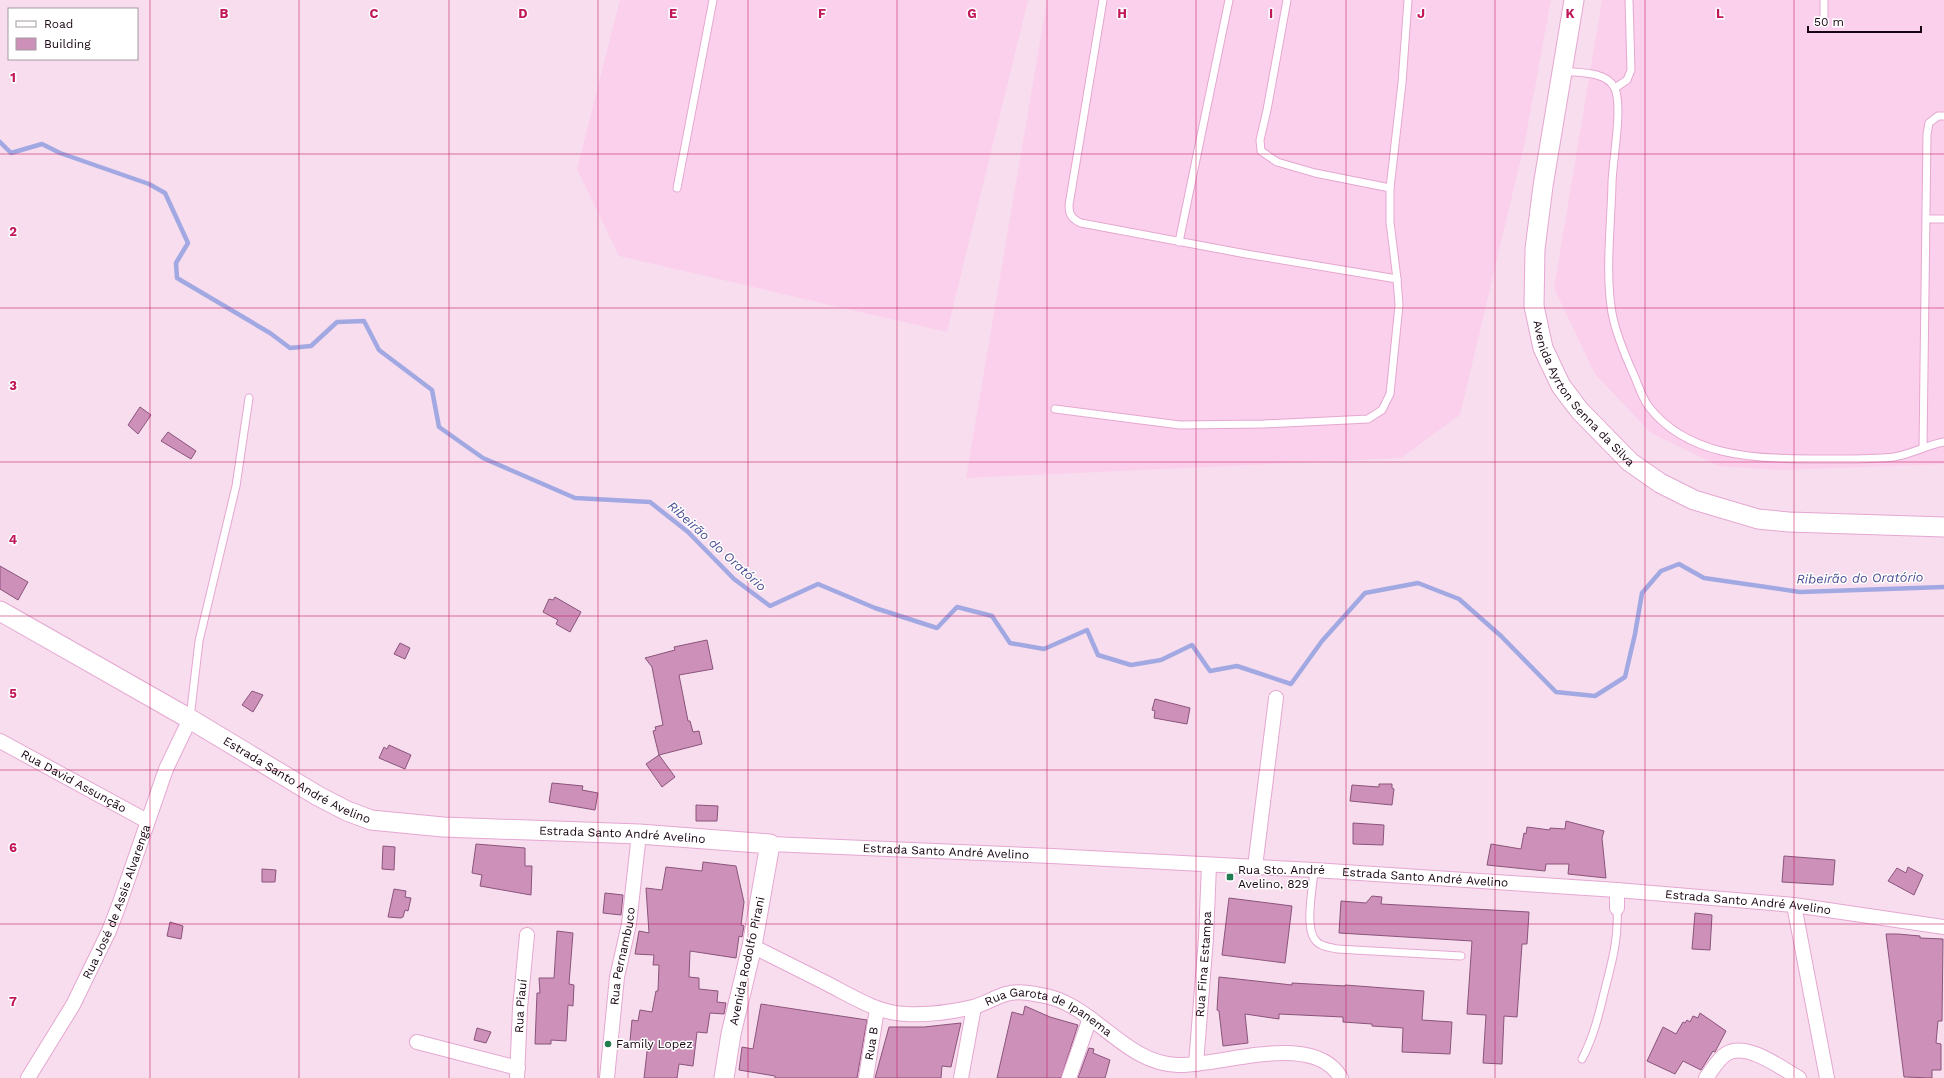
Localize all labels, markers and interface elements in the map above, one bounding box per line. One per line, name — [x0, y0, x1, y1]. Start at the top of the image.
text: B — [220, 6, 229, 21]
text: C — [370, 6, 379, 21]
text: D — [518, 6, 528, 21]
text: E — [669, 6, 677, 21]
text: F — [818, 6, 826, 21]
text: G — [967, 6, 977, 21]
text: H — [1117, 6, 1127, 21]
text: I — [1269, 6, 1273, 21]
text: J — [1417, 6, 1425, 21]
text: K — [1565, 6, 1575, 21]
text: L — [1716, 6, 1724, 21]
legend — [8, 8, 138, 60]
scale bar — [1808, 8, 1921, 34]
text: 50 m — [1814, 15, 1844, 29]
text: Road — [44, 17, 73, 31]
text: Building — [44, 37, 91, 51]
text: 1 — [10, 70, 16, 85]
text: 2 — [9, 224, 17, 239]
street label: Avenida Ayrton Senna da Silva — [1530, 319, 1637, 469]
text: 3 — [9, 378, 17, 393]
water label: Ribeirão do Oratório — [665, 498, 769, 594]
text: 4 — [9, 532, 18, 547]
water label: Ribeirão do Oratório — [1796, 569, 1924, 587]
text: 5 — [9, 686, 17, 701]
street label: Estrada Santo André Avelino — [221, 734, 373, 826]
street label: Rua David Assunção — [19, 747, 129, 815]
street label: Rua José de Assis Alvarenga — [80, 822, 153, 981]
street label: Estrada Santo André Avelino — [539, 823, 706, 846]
text: 6 — [9, 840, 17, 855]
street label: Estrada Santo André Avelino — [862, 841, 1029, 862]
place label: Rua Sto. André Avelino, 829 — [1238, 863, 1325, 891]
street label: Estrada Santo André Avelino — [1341, 865, 1509, 890]
marker: Rua Sto. André Avelino, 829 — [1225, 872, 1235, 882]
street label: Estrada Santo André Avelino — [1665, 887, 1832, 917]
street label: Avenida Rodolfo Pirani — [727, 895, 767, 1027]
street label: Rua Pernambuco — [607, 906, 638, 1006]
street label: Rua Fina Estampa — [1193, 911, 1214, 1018]
street label: Rua Piauí — [512, 979, 530, 1033]
street label: Rua Garota de Ipanema — [982, 985, 1115, 1039]
text: 7 — [9, 994, 17, 1009]
street label: Rua B — [862, 1026, 881, 1061]
place label: Family Lopez — [616, 1037, 693, 1051]
marker: Family Lopez — [603, 1039, 613, 1049]

